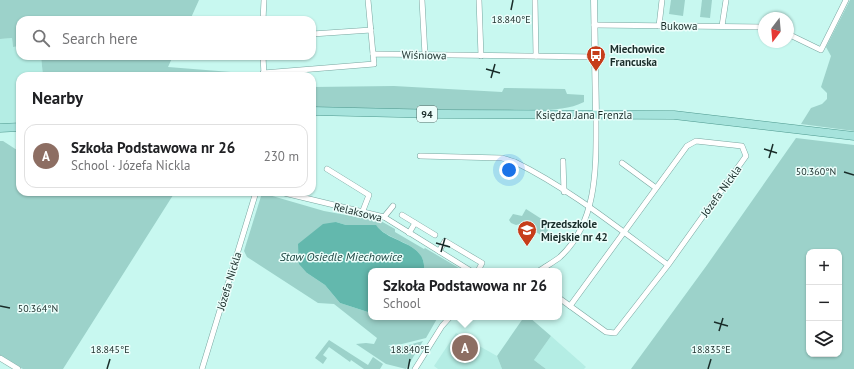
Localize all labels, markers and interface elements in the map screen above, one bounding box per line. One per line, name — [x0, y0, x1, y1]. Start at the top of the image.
north arrow — [758, 12, 794, 48]
text: 18.840°E — [492, 13, 531, 26]
search box — [16, 16, 316, 60]
street label: Bukowa — [661, 19, 697, 33]
icon: search — [30, 27, 52, 49]
text: Search here — [62, 29, 138, 48]
place label: Miechowice Francuska — [610, 42, 665, 69]
bus stop icon: Miechowice Francuska — [585, 44, 607, 72]
street label: Wiśniowa — [401, 48, 447, 62]
text: Nearby — [32, 87, 83, 109]
road number: 94 — [417, 106, 437, 122]
street label: Księdza Jana Frenzla — [536, 108, 632, 122]
text: Szkoła Podstawowa nr 26 — [71, 138, 235, 157]
text: A — [42, 148, 50, 165]
text: 230 m — [264, 148, 299, 165]
text: School · Józefa Nickla — [71, 157, 190, 174]
your location — [499, 160, 519, 180]
street label: Józefa Nickla — [697, 162, 744, 220]
text: 50.360°N — [796, 165, 836, 178]
street label: Relaksowa — [332, 199, 384, 225]
place label: Przedszkole Miejskie nr 42 — [541, 217, 608, 244]
school or university icon: Przedszkole Miejskie nr 42 — [516, 219, 538, 247]
water label: Staw Osiedle Miechowice — [280, 249, 403, 264]
map controls — [806, 249, 842, 357]
button: + — [806, 249, 842, 285]
street label: Józefa Nickla — [213, 250, 245, 313]
popup — [368, 268, 562, 320]
text: Szkoła Podstawowa nr 26 — [383, 276, 547, 295]
button: − — [806, 285, 842, 321]
text: School — [383, 295, 421, 312]
text: 50.364°N — [18, 302, 58, 315]
button: layers — [806, 321, 842, 357]
pin: A — [452, 333, 478, 363]
text: 18.845°E — [91, 343, 130, 356]
text: 18.840°E — [391, 343, 430, 356]
text: 18.835°E — [692, 343, 731, 356]

